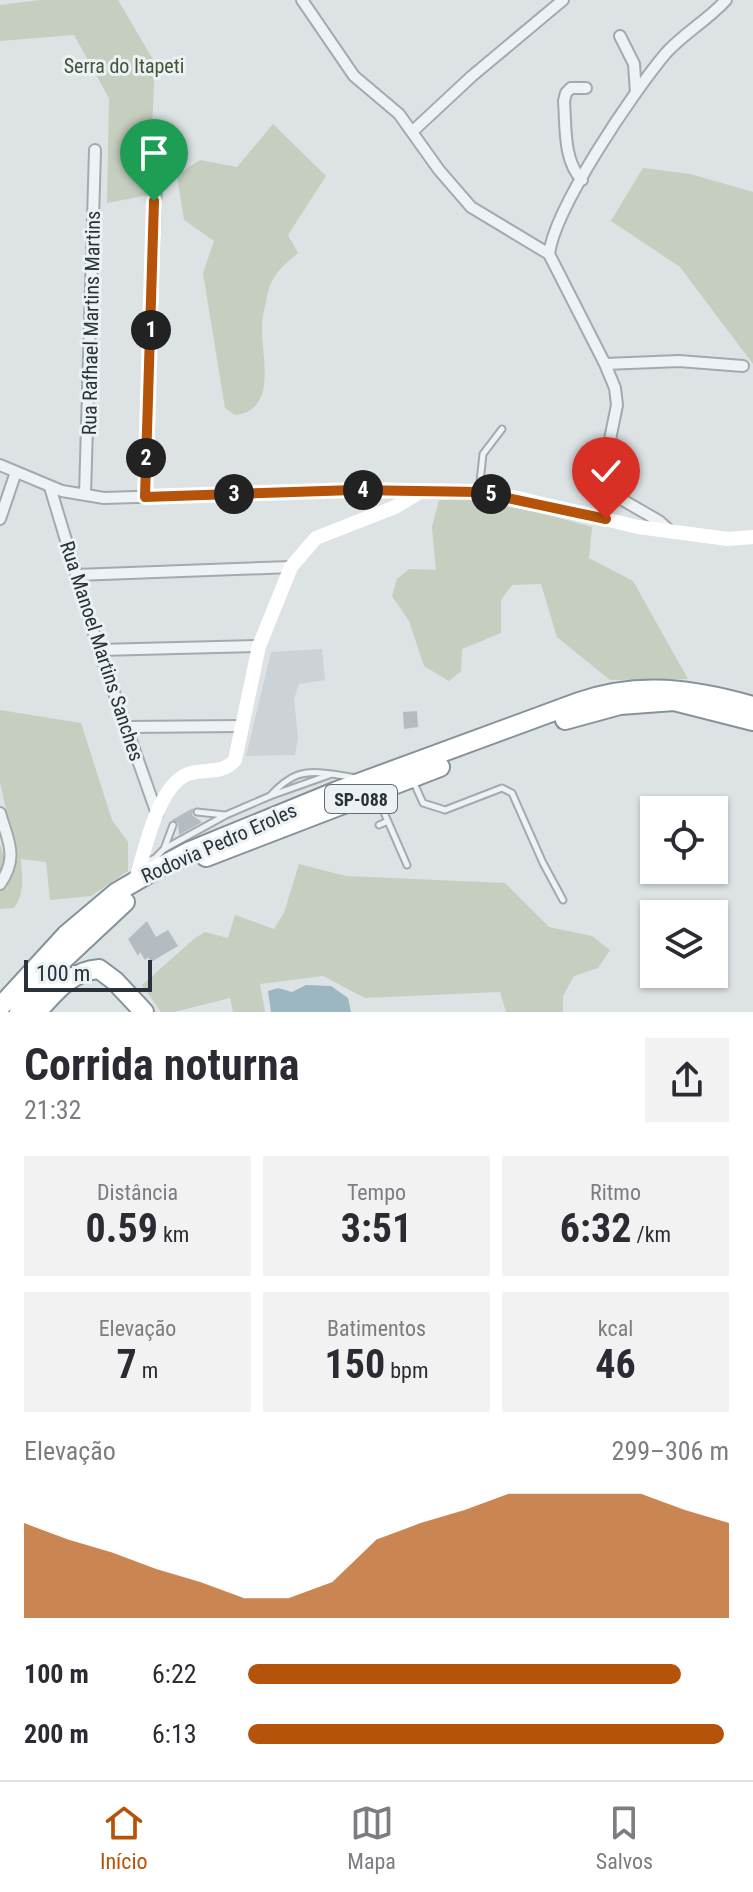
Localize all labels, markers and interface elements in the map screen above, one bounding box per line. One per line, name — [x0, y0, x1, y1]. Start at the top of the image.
park label: Serra do Itapeti — [64, 54, 184, 78]
pin — [120, 119, 188, 201]
icon: arrive — [132, 131, 176, 175]
street label: Rua Rafhael Martins Martins — [77, 211, 105, 435]
pin: 1 — [131, 310, 171, 350]
text: 1 — [145, 317, 157, 342]
pin — [572, 437, 640, 519]
pin: 2 — [126, 438, 166, 478]
text: 2 — [140, 445, 152, 470]
icon: check — [584, 449, 628, 493]
pin: 4 — [343, 470, 383, 510]
pin: 3 — [214, 474, 254, 514]
pin: 5 — [471, 474, 511, 514]
text: 4 — [357, 477, 369, 502]
text: 3 — [228, 481, 240, 506]
text: 5 — [485, 481, 497, 506]
street label: Rua Manoel Martins Sanches — [55, 538, 149, 764]
road number: SP-088 — [325, 785, 397, 813]
map controls — [640, 796, 728, 988]
button: locate — [640, 796, 728, 884]
street label: Rodovia Pedro Eroles — [138, 798, 300, 888]
button: layers — [640, 900, 728, 988]
scale bar — [24, 956, 152, 992]
text: 100 m — [36, 961, 90, 986]
button: share — [645, 1038, 729, 1122]
text: Corrida noturna — [24, 1039, 300, 1091]
text: 21:32 — [24, 1095, 81, 1125]
text: Distância — [97, 1180, 178, 1205]
text: Tempo — [347, 1180, 406, 1205]
text: Ritmo — [590, 1180, 641, 1205]
text: 0.59 — [86, 1205, 158, 1252]
text: 3:51 — [341, 1205, 412, 1252]
text: 6:32 — [560, 1205, 631, 1252]
text: km — [158, 1222, 189, 1247]
text: /km — [631, 1222, 671, 1247]
text: Elevação — [99, 1316, 176, 1341]
text: Batimentos — [327, 1316, 426, 1341]
text: kcal — [598, 1316, 633, 1341]
text: 7 — [117, 1341, 137, 1388]
text: 150 — [325, 1341, 385, 1388]
text: 46 — [595, 1341, 636, 1388]
text: m — [137, 1358, 158, 1383]
text: bpm — [385, 1358, 428, 1383]
text: Elevação — [24, 1436, 116, 1466]
text: 299–306 m — [612, 1436, 729, 1466]
text: 100 m — [24, 1659, 89, 1689]
text: 6:22 — [152, 1659, 197, 1689]
text: 200 m — [24, 1719, 89, 1749]
text: 6:13 — [152, 1719, 197, 1749]
tab: Início — [100, 1801, 148, 1874]
tab: Mapa — [347, 1801, 396, 1874]
tab: Salvos — [596, 1801, 653, 1874]

